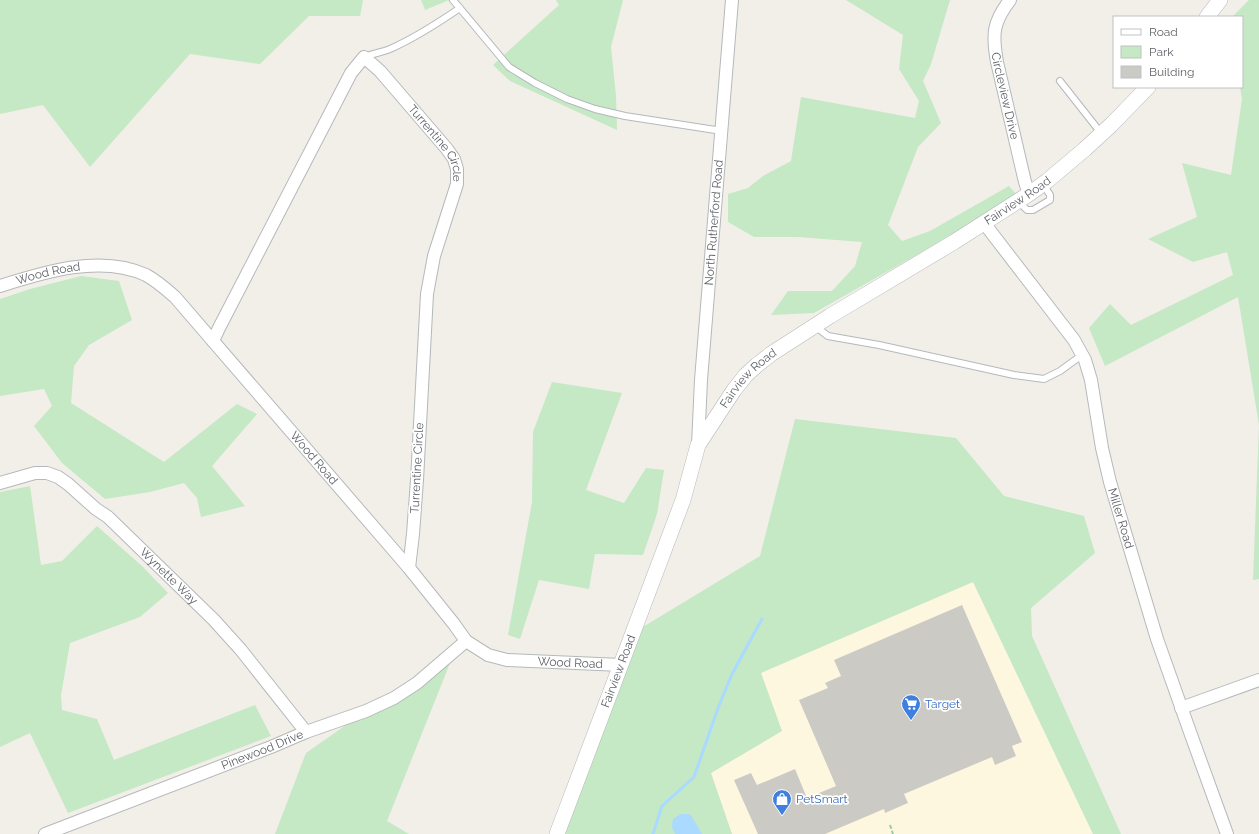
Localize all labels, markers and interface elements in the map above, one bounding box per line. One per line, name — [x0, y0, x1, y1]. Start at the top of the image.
legend — [1113, 16, 1243, 88]
text: Road — [1149, 25, 1178, 39]
text: Park — [1149, 45, 1174, 59]
street label: Circleview Drive — [989, 51, 1022, 141]
text: Building — [1149, 65, 1195, 79]
street label: Turrentine Circle — [405, 102, 465, 182]
street label: North Rutherford Road — [702, 159, 726, 286]
street label: Fairview Road — [982, 174, 1054, 228]
street label: Wood Road — [14, 259, 81, 288]
street label: Fairview Road — [717, 345, 779, 411]
street label: Turrentine Circle — [408, 422, 426, 514]
street label: Wood Road — [287, 429, 341, 487]
street label: Miller Road — [1105, 486, 1137, 550]
street label: Wynette Way — [137, 545, 201, 608]
street label: Fairview Road — [598, 633, 639, 710]
street label: Wood Road — [537, 654, 603, 671]
supermarket icon: Target — [900, 693, 922, 721]
place label: Target — [925, 697, 960, 711]
street label: Pinewood Drive — [219, 727, 305, 772]
shop icon: PetSmart — [771, 788, 793, 816]
place label: PetSmart — [796, 792, 847, 806]

